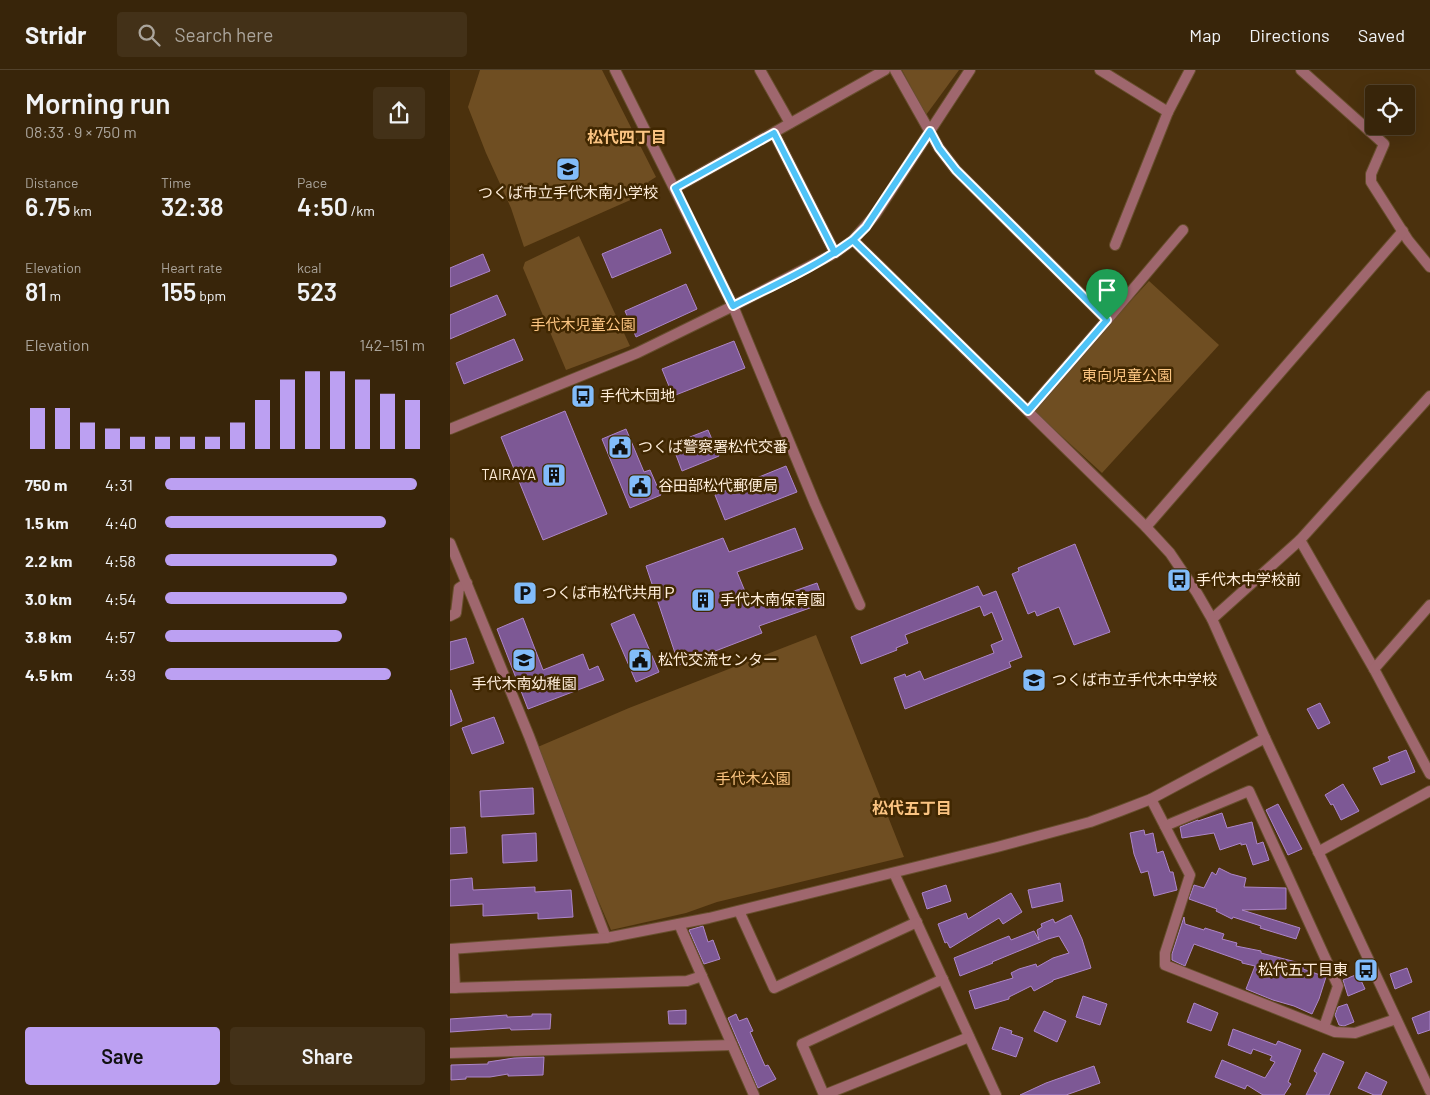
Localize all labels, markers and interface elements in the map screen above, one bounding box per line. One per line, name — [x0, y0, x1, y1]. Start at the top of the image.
search box — [117, 12, 467, 57]
text: Stridr — [25, 20, 87, 49]
icon: search — [135, 21, 163, 49]
text: Search here — [175, 23, 273, 46]
text: Map — [1189, 24, 1221, 46]
text: Directions — [1249, 24, 1330, 46]
text: Saved — [1358, 24, 1405, 46]
map controls — [1365, 85, 1415, 135]
button: locate — [1365, 85, 1415, 135]
text: Morning run — [25, 86, 171, 120]
button: share — [373, 87, 425, 139]
text: 08:33 · 9 × 750 m — [25, 122, 137, 141]
district label: 松代四丁目 — [587, 127, 667, 146]
school or university icon: つくば市立手代木南小学校 — [555, 156, 581, 182]
text: Distance — [25, 174, 78, 191]
text: Time — [161, 174, 191, 191]
text: Pace — [297, 174, 327, 191]
place label: つくば市立手代木南小学校 — [478, 183, 658, 201]
text: 6.75 — [25, 191, 71, 221]
text: 32:38 — [161, 191, 224, 221]
text: 4:50 — [297, 191, 348, 221]
text: km — [71, 202, 92, 219]
text: /km — [348, 202, 375, 219]
text: Elevation — [25, 259, 81, 276]
text: Heart rate — [161, 259, 222, 276]
text: kcal — [297, 259, 321, 276]
pin — [1086, 269, 1128, 320]
text: 81 — [25, 276, 47, 306]
text: 155 — [161, 276, 196, 306]
text: 523 — [297, 276, 337, 306]
icon: arrive — [1093, 276, 1121, 304]
text: m — [47, 287, 61, 304]
text: bpm — [196, 287, 226, 304]
park label: 手代木児童公園 — [530, 315, 636, 333]
text: Elevation — [25, 335, 89, 354]
text: 142–151 m — [359, 335, 425, 354]
park label: 東向児童公園 — [1082, 366, 1172, 384]
bus stop icon: 手代木団地 — [570, 383, 596, 409]
place label: 手代木団地 — [600, 386, 675, 404]
public building icon: つくば警察署松代交番 — [607, 434, 633, 460]
place label: つくば警察署松代交番 — [638, 437, 788, 455]
building icon: TAIRAYA — [541, 462, 567, 488]
place label: TAIRAYA — [481, 465, 536, 483]
public building icon: 谷田部松代郵便局 — [627, 473, 653, 499]
text: 750 m — [25, 475, 67, 494]
text: 4:31 — [105, 475, 133, 494]
place label: 谷田部松代郵便局 — [658, 476, 778, 494]
text: 1.5 km — [25, 513, 69, 532]
text: 4:40 — [105, 513, 137, 532]
text: 2.2 km — [25, 551, 72, 570]
text: 4:58 — [105, 551, 136, 570]
bus stop icon: 手代木中学校前 — [1166, 567, 1192, 593]
place label: 手代木中学校前 — [1196, 570, 1301, 588]
parking icon: つくば市松代共用Ｐ — [512, 580, 538, 606]
place label: つくば市松代共用Ｐ — [542, 583, 677, 601]
building icon: 手代木南保育園 — [690, 587, 716, 613]
text: 3.0 km — [25, 589, 72, 608]
text: 4:54 — [105, 589, 136, 608]
place label: 手代木南保育園 — [720, 590, 825, 608]
text: 3.8 km — [25, 627, 72, 646]
text: 4:57 — [105, 627, 135, 646]
school or university icon: 手代木南幼稚園 — [511, 647, 537, 673]
public building icon: 松代交流センター — [627, 647, 653, 673]
place label: 松代交流センター — [658, 650, 778, 668]
text: 4.5 km — [25, 665, 73, 684]
text: 4:39 — [105, 665, 136, 684]
school or university icon: つくば市立手代木中学校 — [1021, 667, 1047, 693]
place label: つくば市立手代木中学校 — [1052, 670, 1217, 688]
place label: 手代木南幼稚園 — [471, 674, 577, 692]
park label: 手代木公園 — [715, 769, 791, 787]
district label: 松代五丁目 — [872, 798, 952, 817]
bus stop icon: 松代五丁目東 — [1353, 957, 1379, 983]
place label: 松代五丁目東 — [1258, 960, 1348, 978]
button: Save — [25, 1027, 220, 1085]
button: Share — [230, 1027, 425, 1085]

